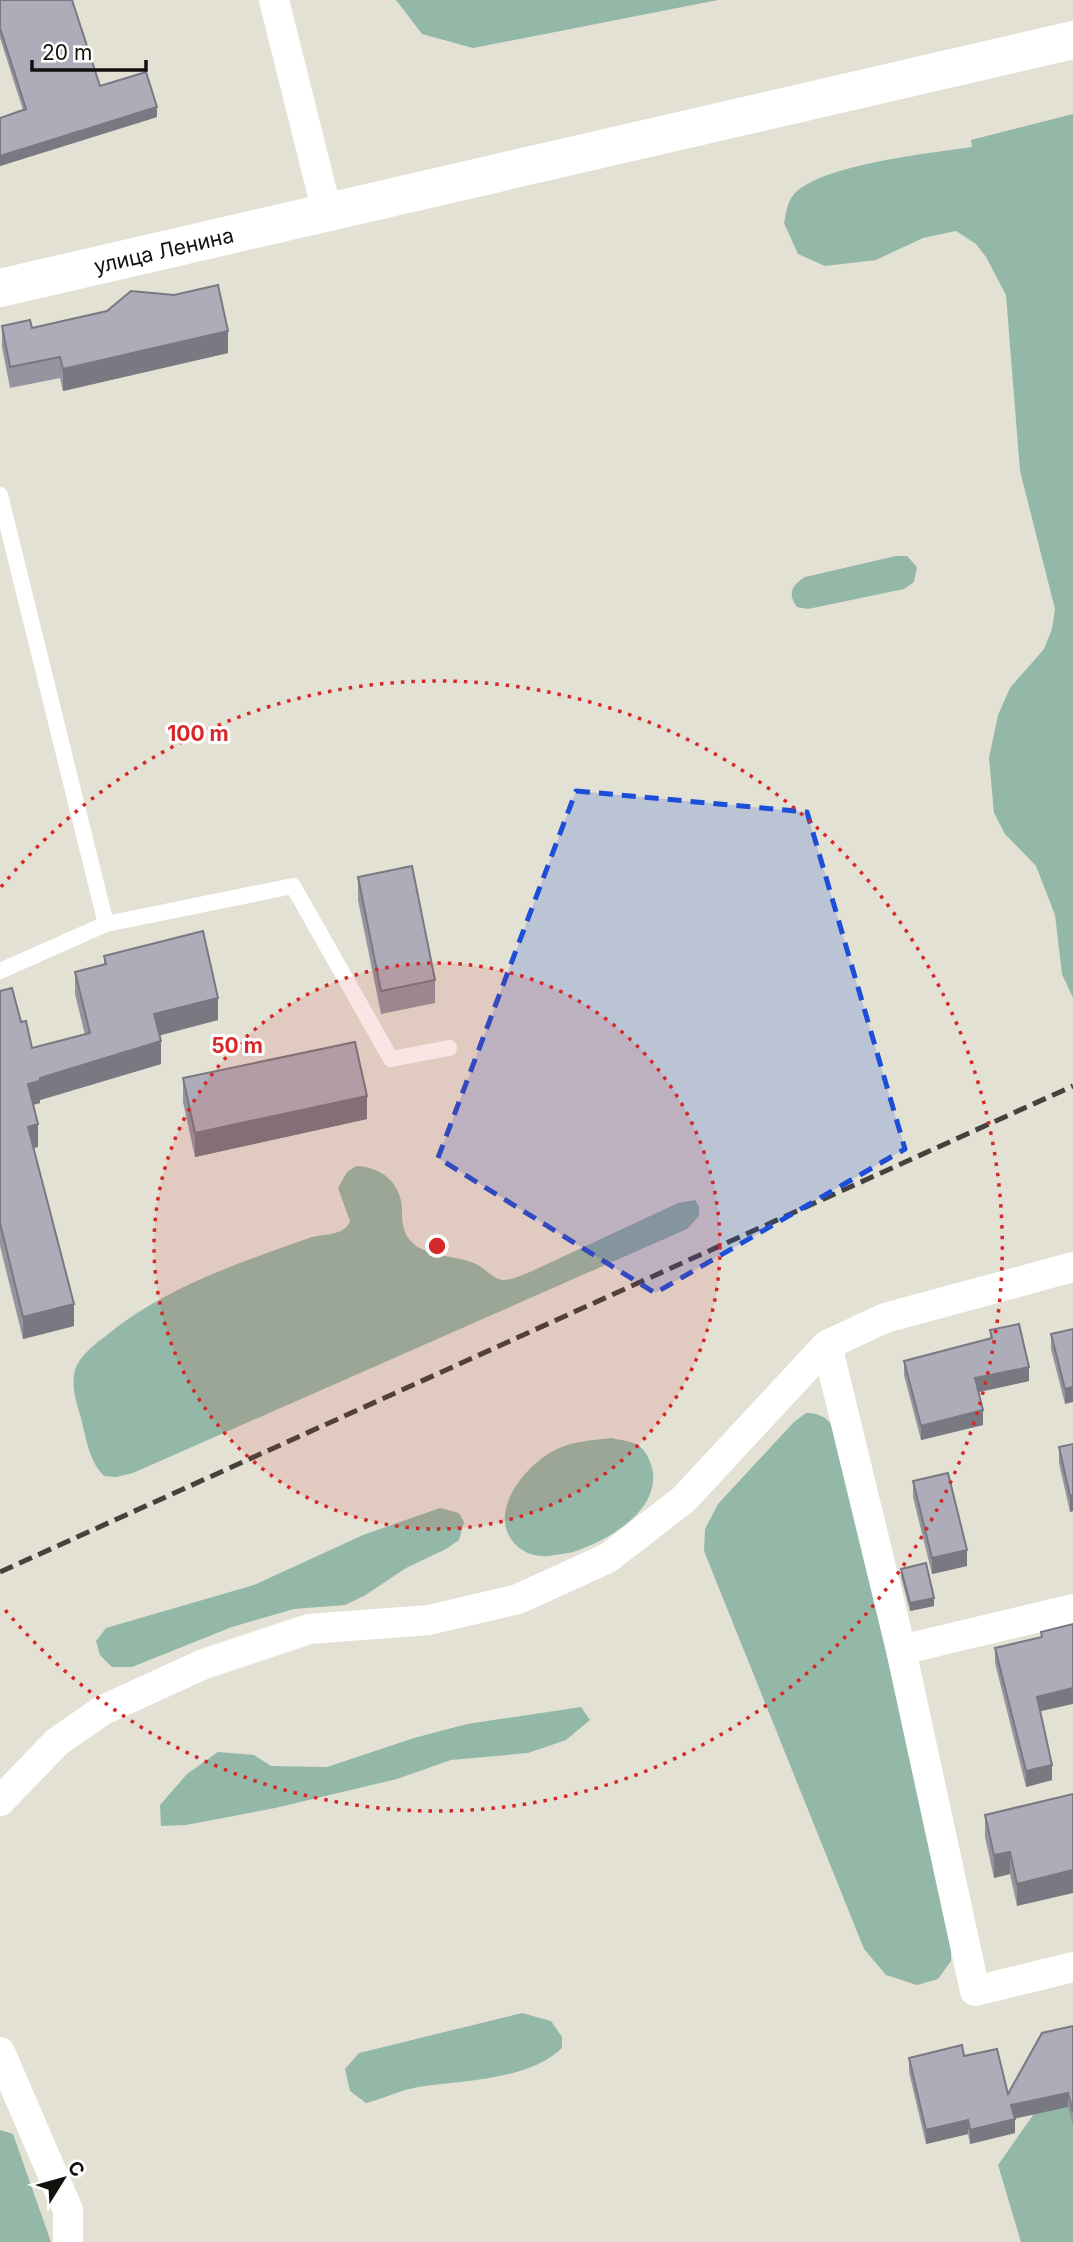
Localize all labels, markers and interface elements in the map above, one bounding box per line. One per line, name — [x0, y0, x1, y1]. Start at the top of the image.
scale bar — [32, 28, 145, 72]
text: 20 m — [42, 40, 92, 65]
street label: улица Ленина — [91, 222, 236, 278]
text: 100 m — [167, 721, 229, 746]
text: 50 m — [211, 1033, 263, 1058]
centre of rings — [425, 1234, 449, 1258]
north arrow — [28, 2144, 98, 2214]
text: С — [63, 2157, 90, 2182]

